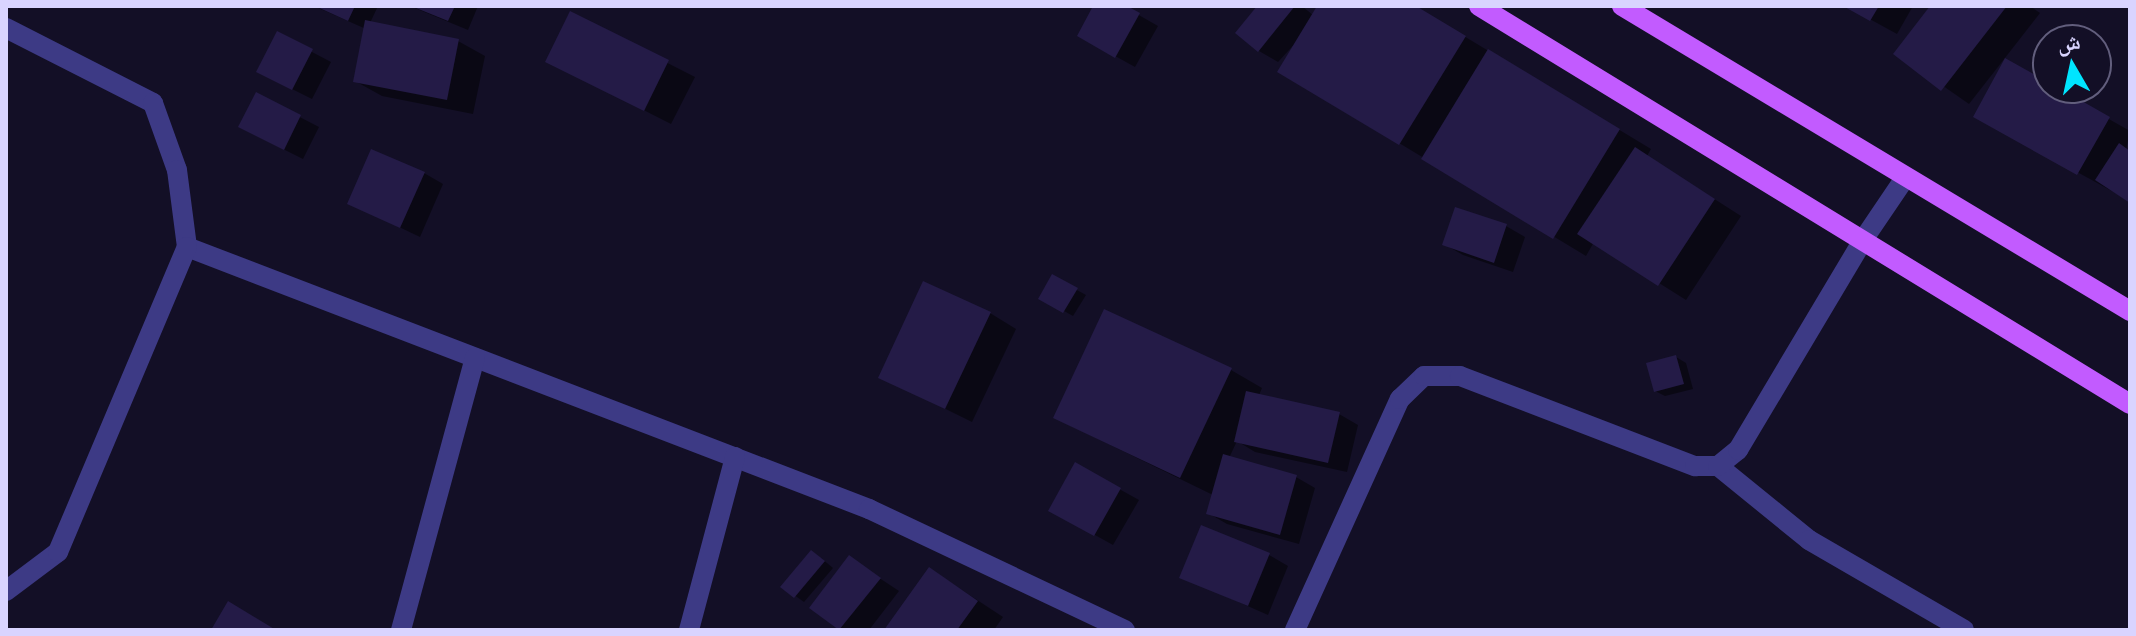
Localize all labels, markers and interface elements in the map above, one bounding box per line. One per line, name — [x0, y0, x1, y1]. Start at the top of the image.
north arrow — [2032, 24, 2112, 104]
text: ش — [2055, 28, 2082, 57]

